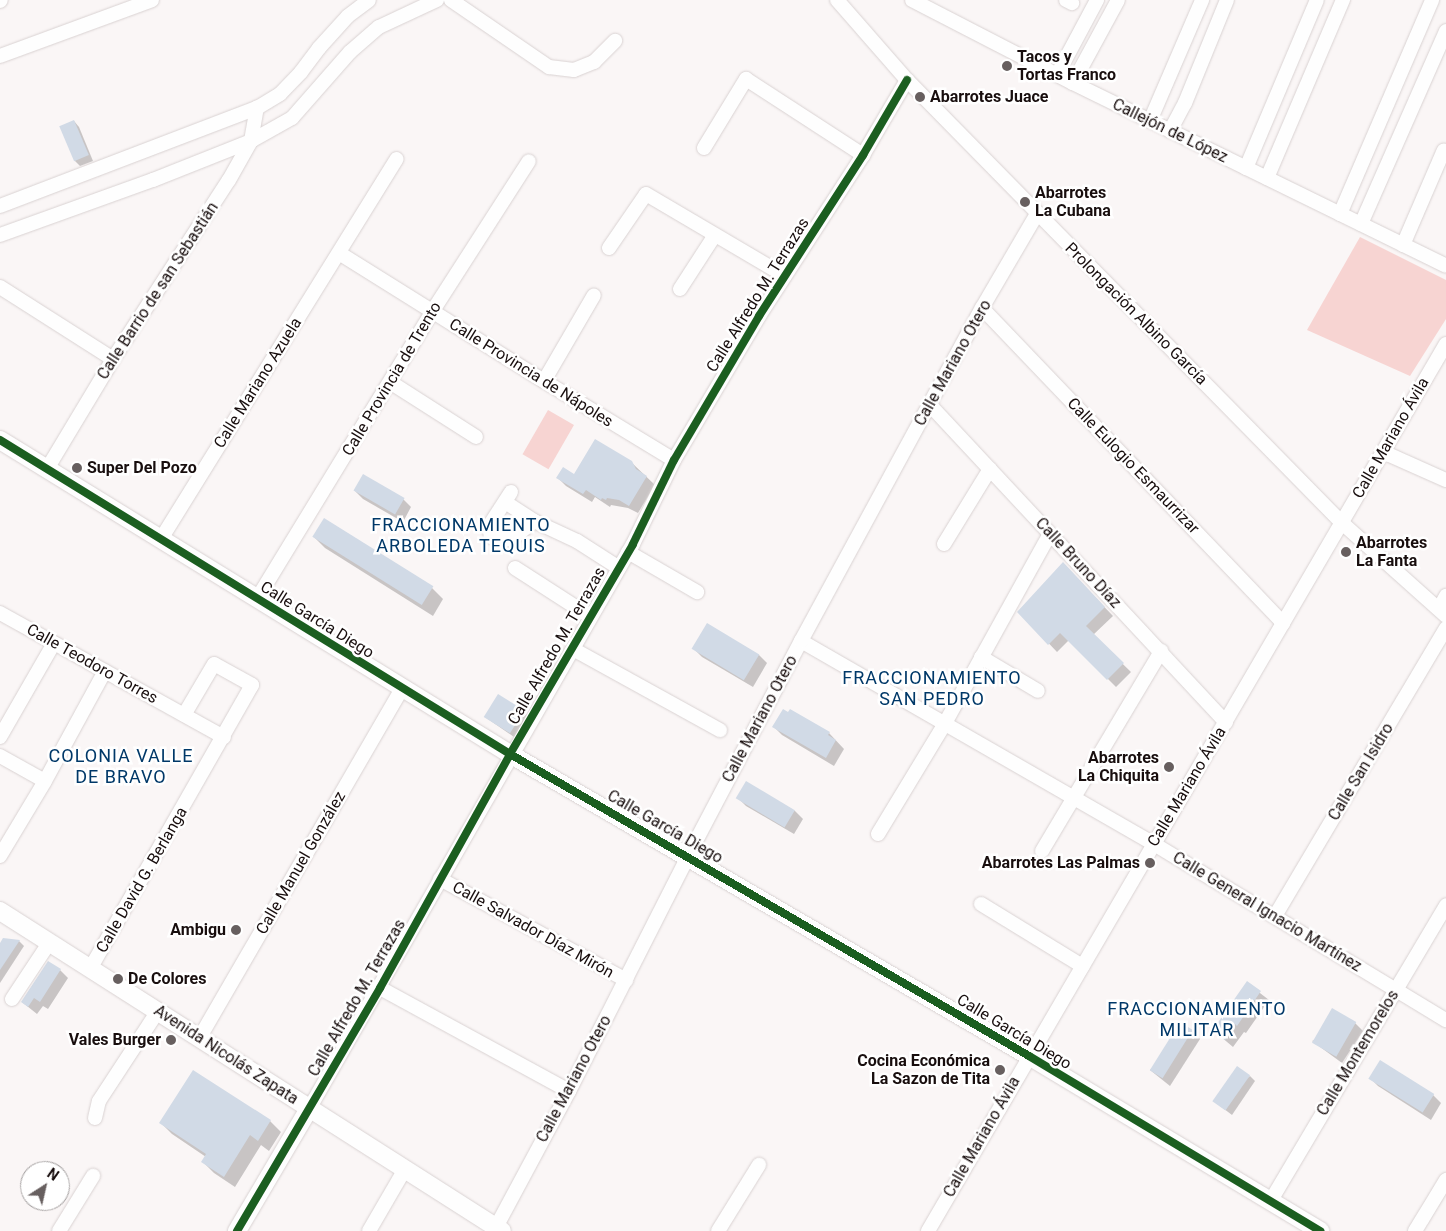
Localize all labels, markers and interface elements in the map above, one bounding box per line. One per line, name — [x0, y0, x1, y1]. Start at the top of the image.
place label: Tacos y Tortas Franco — [1017, 47, 1116, 85]
marker: Tacos y Tortas Franco — [1001, 60, 1013, 72]
place label: Abarrotes Juace — [930, 87, 1049, 107]
marker: Abarrotes Juace — [914, 91, 926, 103]
street label: Callejón de López — [1109, 95, 1231, 167]
place label: Abarrotes La Cubana — [1035, 183, 1111, 221]
marker: Abarrotes La Cubana — [1019, 196, 1031, 208]
street label: Calle Barrio de san Sebastián — [93, 199, 223, 383]
street label: Calle Alfredo M. Terrazas — [703, 214, 813, 376]
street label: Prolongación Albino García — [1061, 239, 1211, 389]
street label: Calle Mariano Otero — [910, 297, 996, 429]
street label: Calle Provincia de Trento — [338, 298, 446, 460]
street label: Calle Mariano Azuela — [210, 314, 306, 452]
street label: Calle Provincia de Nápoles — [446, 315, 616, 431]
street label: Calle Mariano Ávila — [1349, 374, 1433, 502]
street label: Calle Eulogio Esmaurrizar — [1063, 394, 1203, 538]
place label: Super Del Pozo — [87, 458, 197, 478]
marker: Super Del Pozo — [71, 462, 83, 474]
street label: Calle Bruno Díaz — [1031, 514, 1125, 612]
district label: FRACCIONAMIENTO ARBOLEDA TEQUIS — [369, 515, 553, 558]
place label: Abarrotes La Fanta — [1356, 533, 1427, 571]
marker: Abarrotes La Fanta — [1340, 546, 1352, 558]
street label: Calle Alfredo M. Terrazas — [504, 564, 610, 728]
street label: Calle García Diego — [257, 577, 377, 663]
street label: Calle Teodoro Torres — [23, 620, 161, 708]
street label: Calle Mariano Otero — [718, 652, 802, 786]
district label: FRACCIONAMIENTO SAN PEDRO — [840, 668, 1024, 711]
street label: Calle San Isidro — [1324, 720, 1398, 824]
street label: Calle Mariano Ávila — [1144, 724, 1230, 850]
district label: COLONIA VALLE DE BRAVO — [47, 746, 195, 789]
place label: Abarrotes La Chiquita — [1078, 748, 1159, 786]
marker: Abarrotes La Chiquita — [1163, 761, 1175, 773]
street label: Calle García Diego — [604, 786, 726, 868]
street label: Calle Manuel González — [252, 788, 350, 938]
street label: Calle David G. Berlanga — [92, 804, 192, 956]
street label: Calle General Ignacio Martínez — [1169, 848, 1365, 976]
place label: Abarrotes Las Palmas — [982, 853, 1140, 873]
marker: Abarrotes Las Palmas — [1144, 857, 1156, 869]
street label: Calle Salvador Díaz Mirón — [449, 878, 617, 982]
street label: Calle Alfredo M. Terrazas — [304, 916, 410, 1080]
place label: Ambigu — [170, 920, 226, 940]
marker: Ambigu — [230, 924, 242, 936]
place label: De Colores — [128, 969, 206, 989]
marker: De Colores — [112, 973, 124, 985]
street label: Calle Montemorelos — [1313, 987, 1403, 1119]
street label: Calle García Diego — [953, 990, 1075, 1074]
district label: FRACCIONAMIENTO MILITAR — [1105, 999, 1289, 1042]
street label: Avenida Nicolás Zapata — [150, 1001, 302, 1109]
street label: Calle Mariano Otero — [532, 1012, 616, 1146]
place label: Vales Burger — [69, 1030, 161, 1050]
marker: Vales Burger — [165, 1034, 177, 1046]
place label: Cocina Económica La Sazon de Tita — [857, 1051, 990, 1089]
marker: Cocina Económica La Sazon de Tita — [994, 1064, 1006, 1076]
street label: Calle Mariano Ávila — [940, 1073, 1024, 1201]
north arrow — [20, 1161, 70, 1211]
text: N — [44, 1165, 62, 1184]

